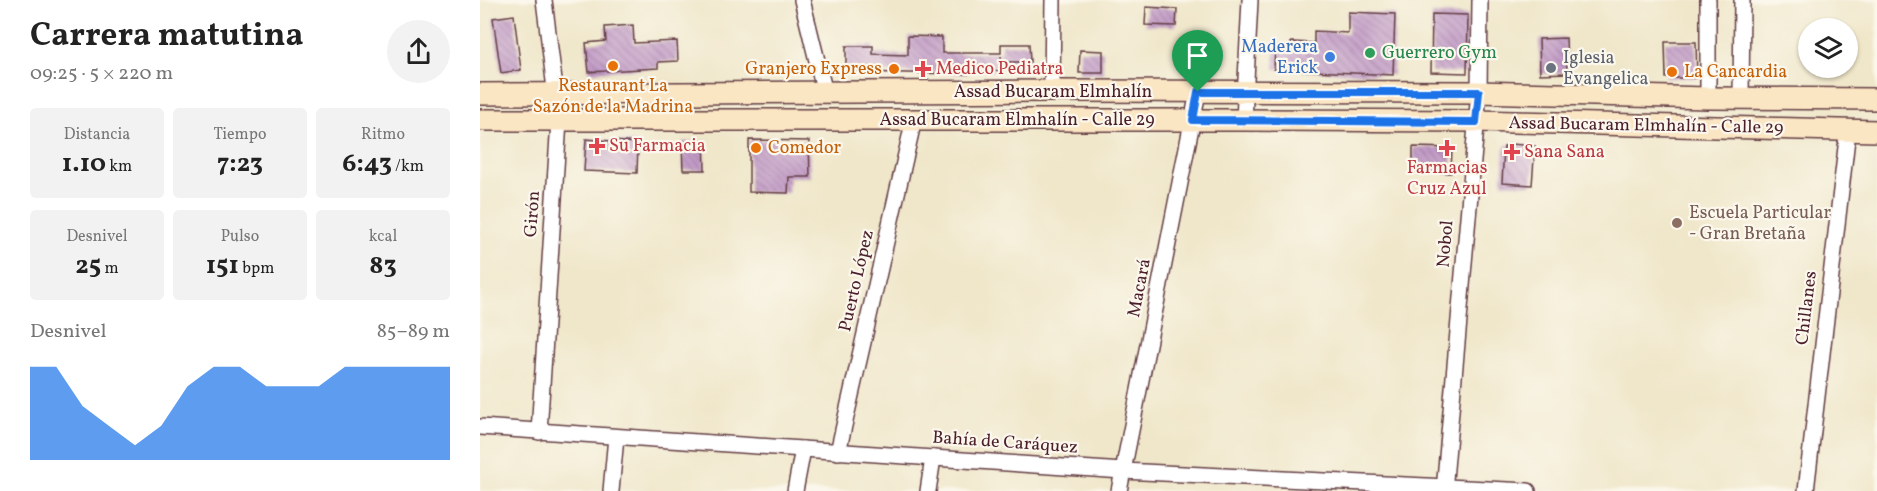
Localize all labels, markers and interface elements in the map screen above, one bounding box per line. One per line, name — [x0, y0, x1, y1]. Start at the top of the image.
text: Carrera matutina — [30, 14, 304, 60]
map controls — [1798, 18, 1858, 78]
button: layers — [1798, 18, 1858, 78]
button: share — [387, 20, 450, 83]
pin — [1172, 30, 1223, 92]
place label: Maderera Erick — [1241, 35, 1318, 81]
icon: arrive — [1181, 39, 1214, 72]
place label: Guerrero Gym — [1382, 41, 1497, 66]
marker: Guerrero Gym — [1363, 46, 1377, 60]
place label: Iglesia Evangelica — [1563, 46, 1649, 92]
marker: Maderera Erick — [1323, 50, 1337, 64]
place label: Granjero Express — [745, 57, 882, 82]
place label: Medico Pediatra — [936, 57, 1063, 82]
marker: Restaurant La Sazón de la Madrina — [606, 59, 620, 73]
text: 09:25 · 5 × 220 m — [30, 60, 173, 88]
marker: Medico Pediatra — [914, 60, 932, 78]
place label: La Cancardia — [1684, 60, 1787, 85]
marker: Iglesia Evangelica — [1544, 61, 1558, 75]
marker: Granjero Express — [887, 62, 901, 76]
marker: La Cancardia — [1665, 65, 1679, 79]
place label: Restaurant La Sazón de la Madrina — [533, 74, 693, 120]
street label: Assad Bucaram Elmhalín — [954, 80, 1153, 105]
street label: Assad Bucaram Elmhalín - Calle 29 — [879, 108, 1155, 133]
street label: Assad Bucaram Elmhalín - Calle 29 — [1508, 111, 1784, 141]
text: Distancia — [64, 124, 130, 146]
text: Tiempo — [214, 124, 266, 146]
text: Ritmo — [361, 124, 405, 146]
place label: Su Farmacia — [609, 134, 706, 159]
place label: Comedor — [768, 136, 842, 161]
marker: Su Farmacia — [590, 139, 604, 153]
place label: Sana Sana — [1524, 140, 1605, 165]
marker: Comedor — [749, 141, 763, 155]
marker: Farmacias Cruz Azul — [1440, 141, 1454, 155]
marker: Sana Sana — [1505, 145, 1519, 159]
text: 1.10 — [62, 146, 106, 182]
text: 7:23 — [217, 146, 263, 182]
text: 6:43 — [342, 146, 392, 182]
text: km — [106, 156, 132, 178]
text: /km — [392, 156, 424, 178]
place label: Farmacias Cruz Azul — [1407, 156, 1487, 202]
street label: Girón — [519, 190, 547, 238]
place label: Escuela Particular - Gran Bretaña — [1689, 201, 1831, 247]
marker: Escuela Particular - Gran Bretaña — [1670, 216, 1684, 230]
street label: Nobol — [1431, 219, 1461, 269]
text: Desnivel — [66, 226, 128, 248]
text: Pulso — [221, 226, 259, 248]
text: kcal — [369, 226, 397, 248]
street label: Puerto López — [833, 228, 881, 334]
text: 25 — [75, 248, 101, 284]
text: 151 — [206, 248, 239, 284]
text: 83 — [369, 248, 397, 284]
street label: Macará — [1122, 257, 1158, 319]
text: m — [101, 258, 119, 280]
text: bpm — [239, 258, 274, 280]
street label: Chillanes — [1790, 269, 1824, 347]
text: Desnivel — [30, 318, 106, 346]
text: 85–89 m — [377, 318, 450, 346]
street label: Bahía de Caráquez — [931, 425, 1079, 461]

